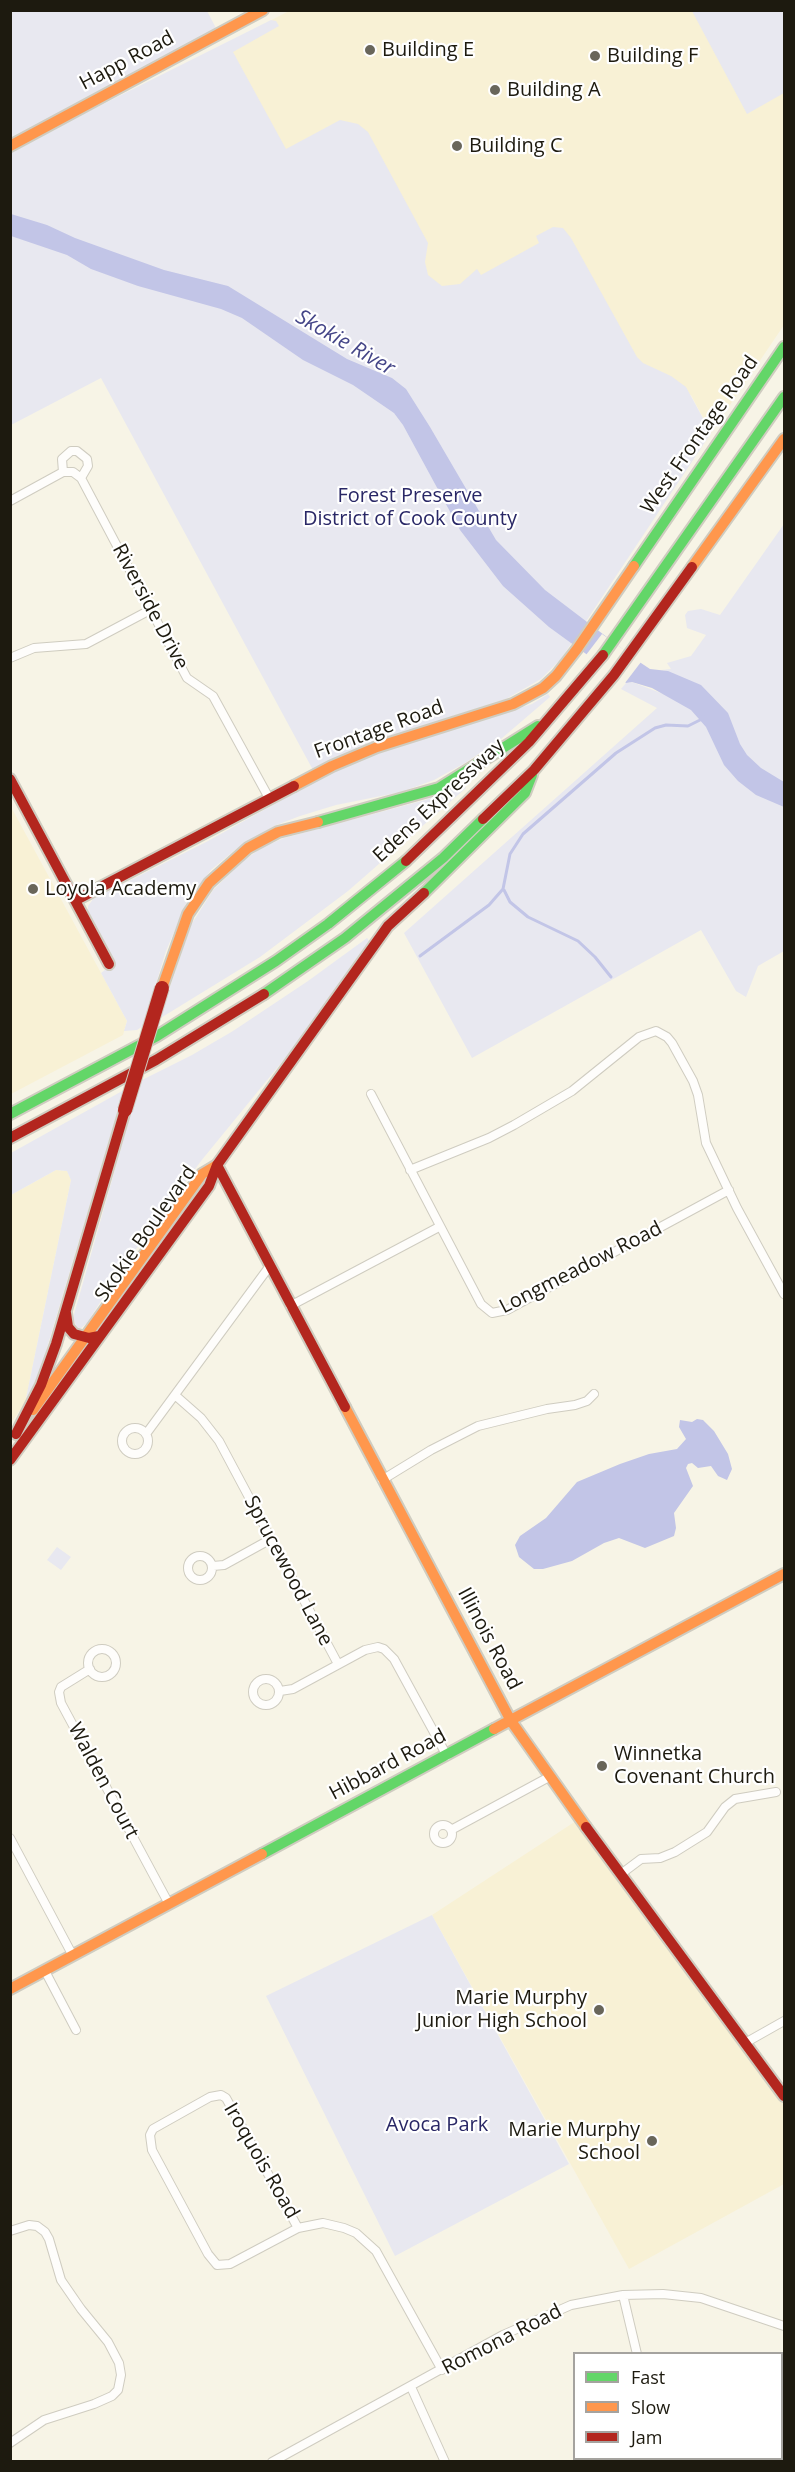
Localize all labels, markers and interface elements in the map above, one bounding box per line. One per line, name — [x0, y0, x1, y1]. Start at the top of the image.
street label: Happ Road — [76, 26, 178, 96]
place label: Building E — [382, 38, 474, 62]
marker: Building E — [363, 43, 377, 57]
place label: Building F — [607, 44, 698, 68]
marker: Building F — [588, 49, 602, 63]
place label: Building A — [507, 78, 601, 102]
marker: Building A — [488, 83, 502, 97]
place label: Building C — [469, 134, 562, 158]
marker: Building C — [450, 139, 464, 153]
water label: Skokie River — [291, 305, 399, 381]
street label: West Frontage Road — [636, 351, 764, 519]
park label: Forest Preserve District of Cook County — [303, 484, 517, 531]
street label: Riverside Drive — [107, 540, 193, 674]
street label: Frontage Road — [311, 695, 447, 765]
street label: Edens Expressway — [368, 734, 510, 868]
place label: Loyola Academy — [45, 877, 196, 901]
marker: Loyola Academy — [26, 882, 40, 896]
street label: Skokie Boulevard — [90, 1161, 202, 1307]
street label: Longmeadow Road — [496, 1217, 666, 1319]
street label: Sprucewood Lane — [238, 1492, 338, 1650]
street label: Illinois Road — [452, 1584, 526, 1694]
street label: Walden Court — [62, 1719, 144, 1843]
street label: Hibbard Road — [326, 1724, 450, 1806]
place label: Winnetka Covenant Church — [614, 1742, 775, 1789]
marker: Winnetka Covenant Church — [595, 1759, 609, 1773]
place label: Marie Murphy Junior High School — [417, 1986, 587, 2033]
marker: Marie Murphy Junior High School — [592, 2003, 606, 2017]
street label: Iroquois Road — [218, 2099, 304, 2223]
park label: Avoca Park — [386, 2113, 488, 2137]
place label: Marie Murphy School — [508, 2118, 640, 2165]
marker: Marie Murphy School — [645, 2134, 659, 2148]
street label: Romona Road — [438, 2300, 566, 2380]
legend — [573, 2352, 783, 2460]
text: Fast — [631, 2365, 665, 2389]
text: Slow — [631, 2395, 670, 2419]
text: Jam — [631, 2425, 663, 2449]

